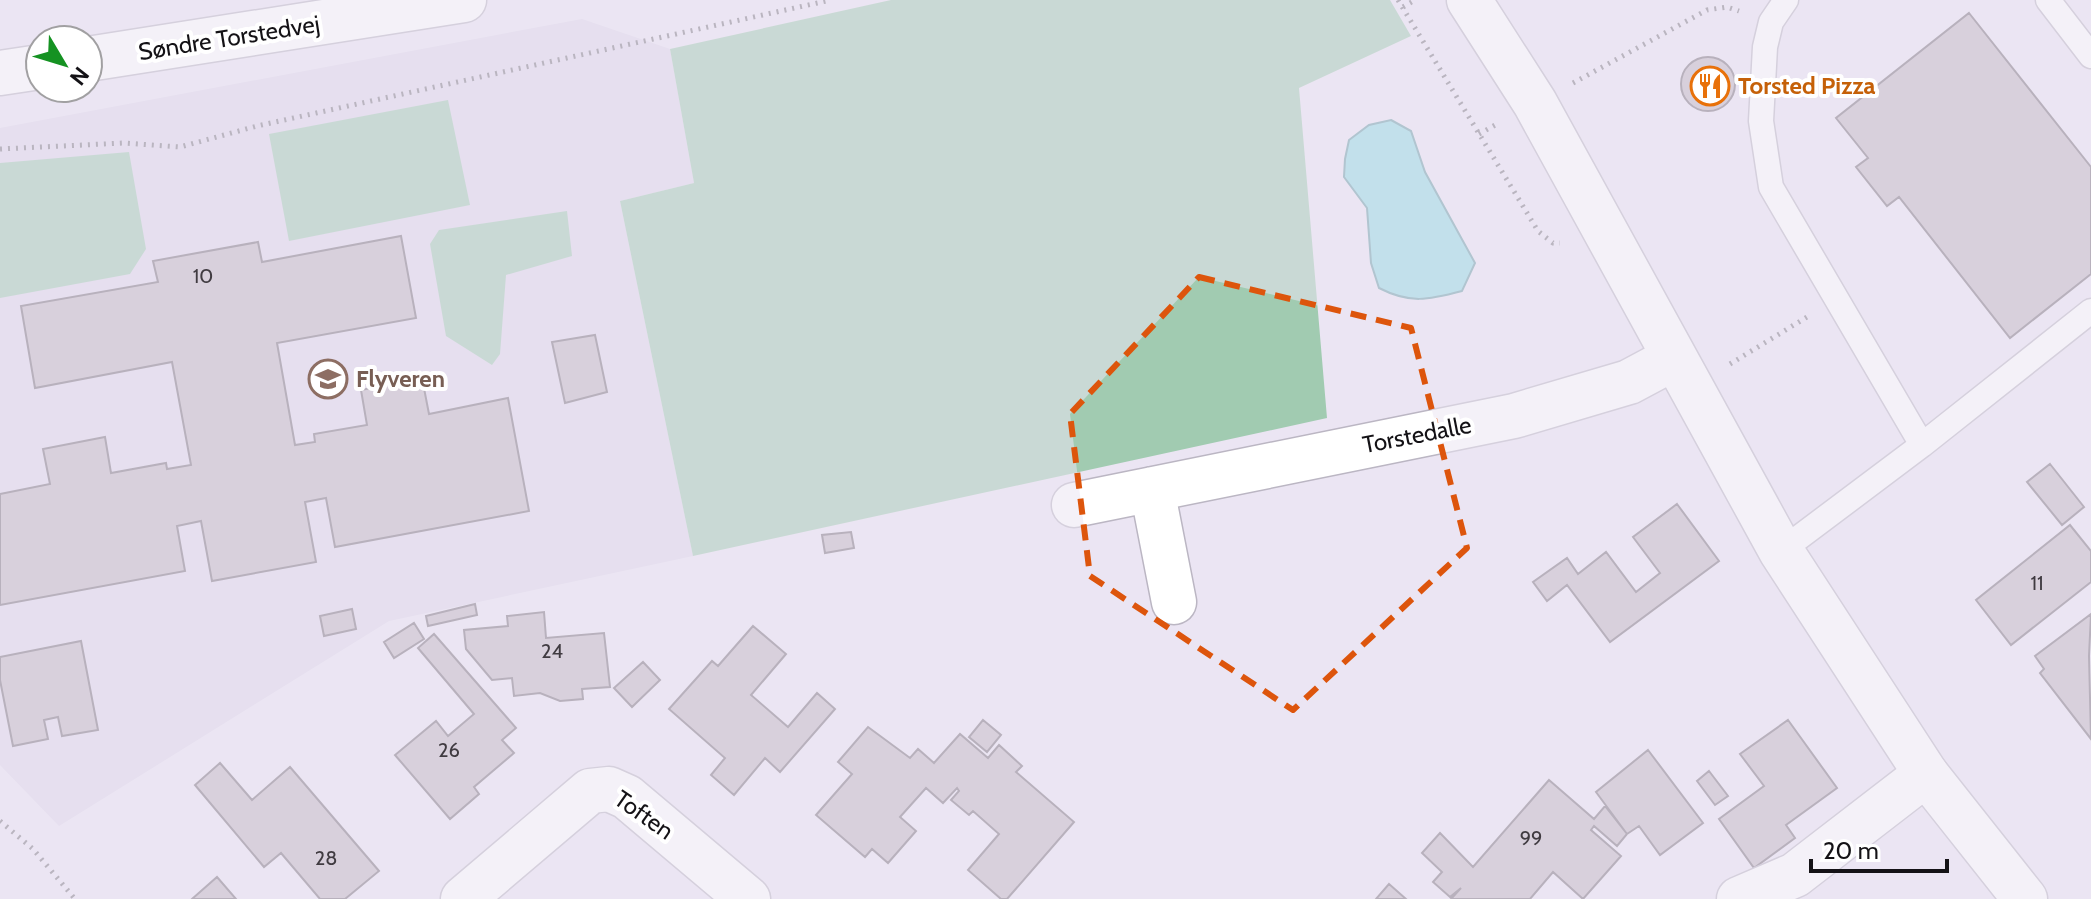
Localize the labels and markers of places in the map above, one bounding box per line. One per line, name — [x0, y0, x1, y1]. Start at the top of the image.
restaurant icon: Torsted Pizza — [1689, 65, 1731, 107]
place label: Torsted Pizza — [1738, 71, 1876, 100]
school or university icon: Flyveren — [307, 358, 349, 400]
place label: Flyveren — [356, 364, 445, 393]

